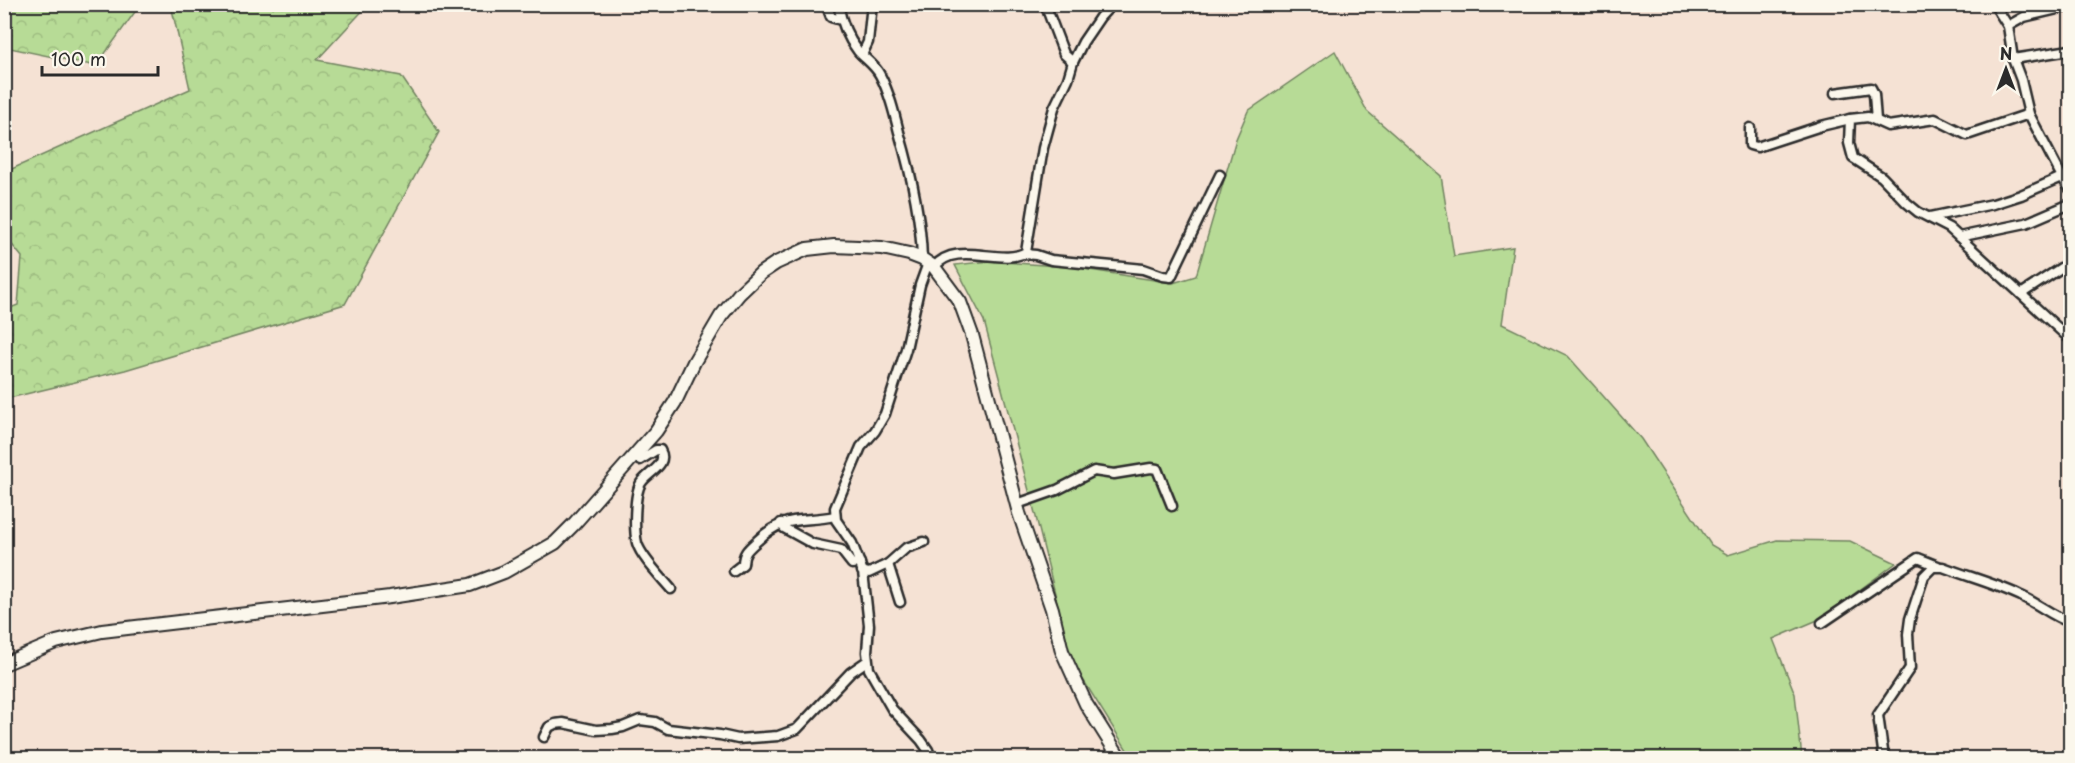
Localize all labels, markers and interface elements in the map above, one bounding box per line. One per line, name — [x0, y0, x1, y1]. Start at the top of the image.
scale bar — [42, 39, 158, 77]
north arrow — [1976, 39, 2036, 99]
text: N — [2000, 41, 2012, 65]
text: 100 m — [51, 45, 106, 72]

